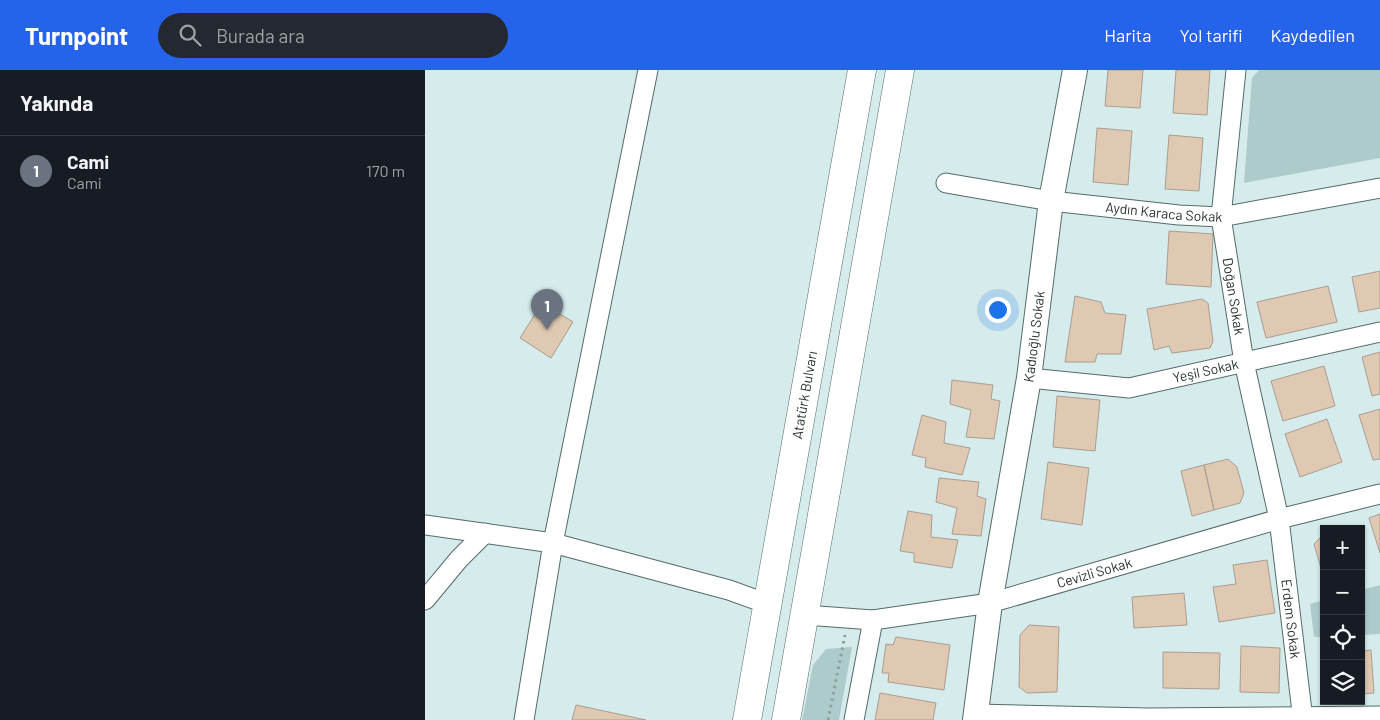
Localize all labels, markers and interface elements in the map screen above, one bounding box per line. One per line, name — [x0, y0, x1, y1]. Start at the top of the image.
search box — [158, 13, 508, 58]
text: Turnpoint — [25, 21, 128, 50]
icon: search — [176, 21, 204, 49]
text: Burada ara — [216, 24, 305, 47]
text: Harita — [1104, 24, 1151, 46]
text: Yol tarifi — [1179, 24, 1242, 46]
text: Kaydedilen — [1270, 24, 1355, 46]
text: Yakında — [20, 90, 93, 115]
text: Cami — [67, 150, 109, 173]
text: 1 — [33, 161, 39, 180]
text: 170 m — [366, 161, 405, 180]
text: Cami — [67, 173, 101, 192]
street label: Aydın Karaca Sokak — [1105, 198, 1223, 225]
street label: Doğan Sokak — [1220, 256, 1249, 336]
pin: 1 — [531, 289, 563, 330]
street label: Kadıoğlu Sokak — [1019, 290, 1048, 384]
your location — [985, 297, 1011, 323]
street label: Atatürk Bulvarı — [788, 350, 820, 440]
street label: Yeşil Sokak — [1171, 355, 1240, 386]
map controls — [1320, 525, 1365, 705]
button: + — [1320, 525, 1365, 570]
street label: Cevizli Sokak — [1055, 553, 1134, 591]
button: − — [1320, 570, 1365, 615]
street label: Erdem Sokak — [1278, 578, 1305, 659]
button: locate — [1320, 615, 1365, 660]
button: layers — [1320, 660, 1365, 705]

